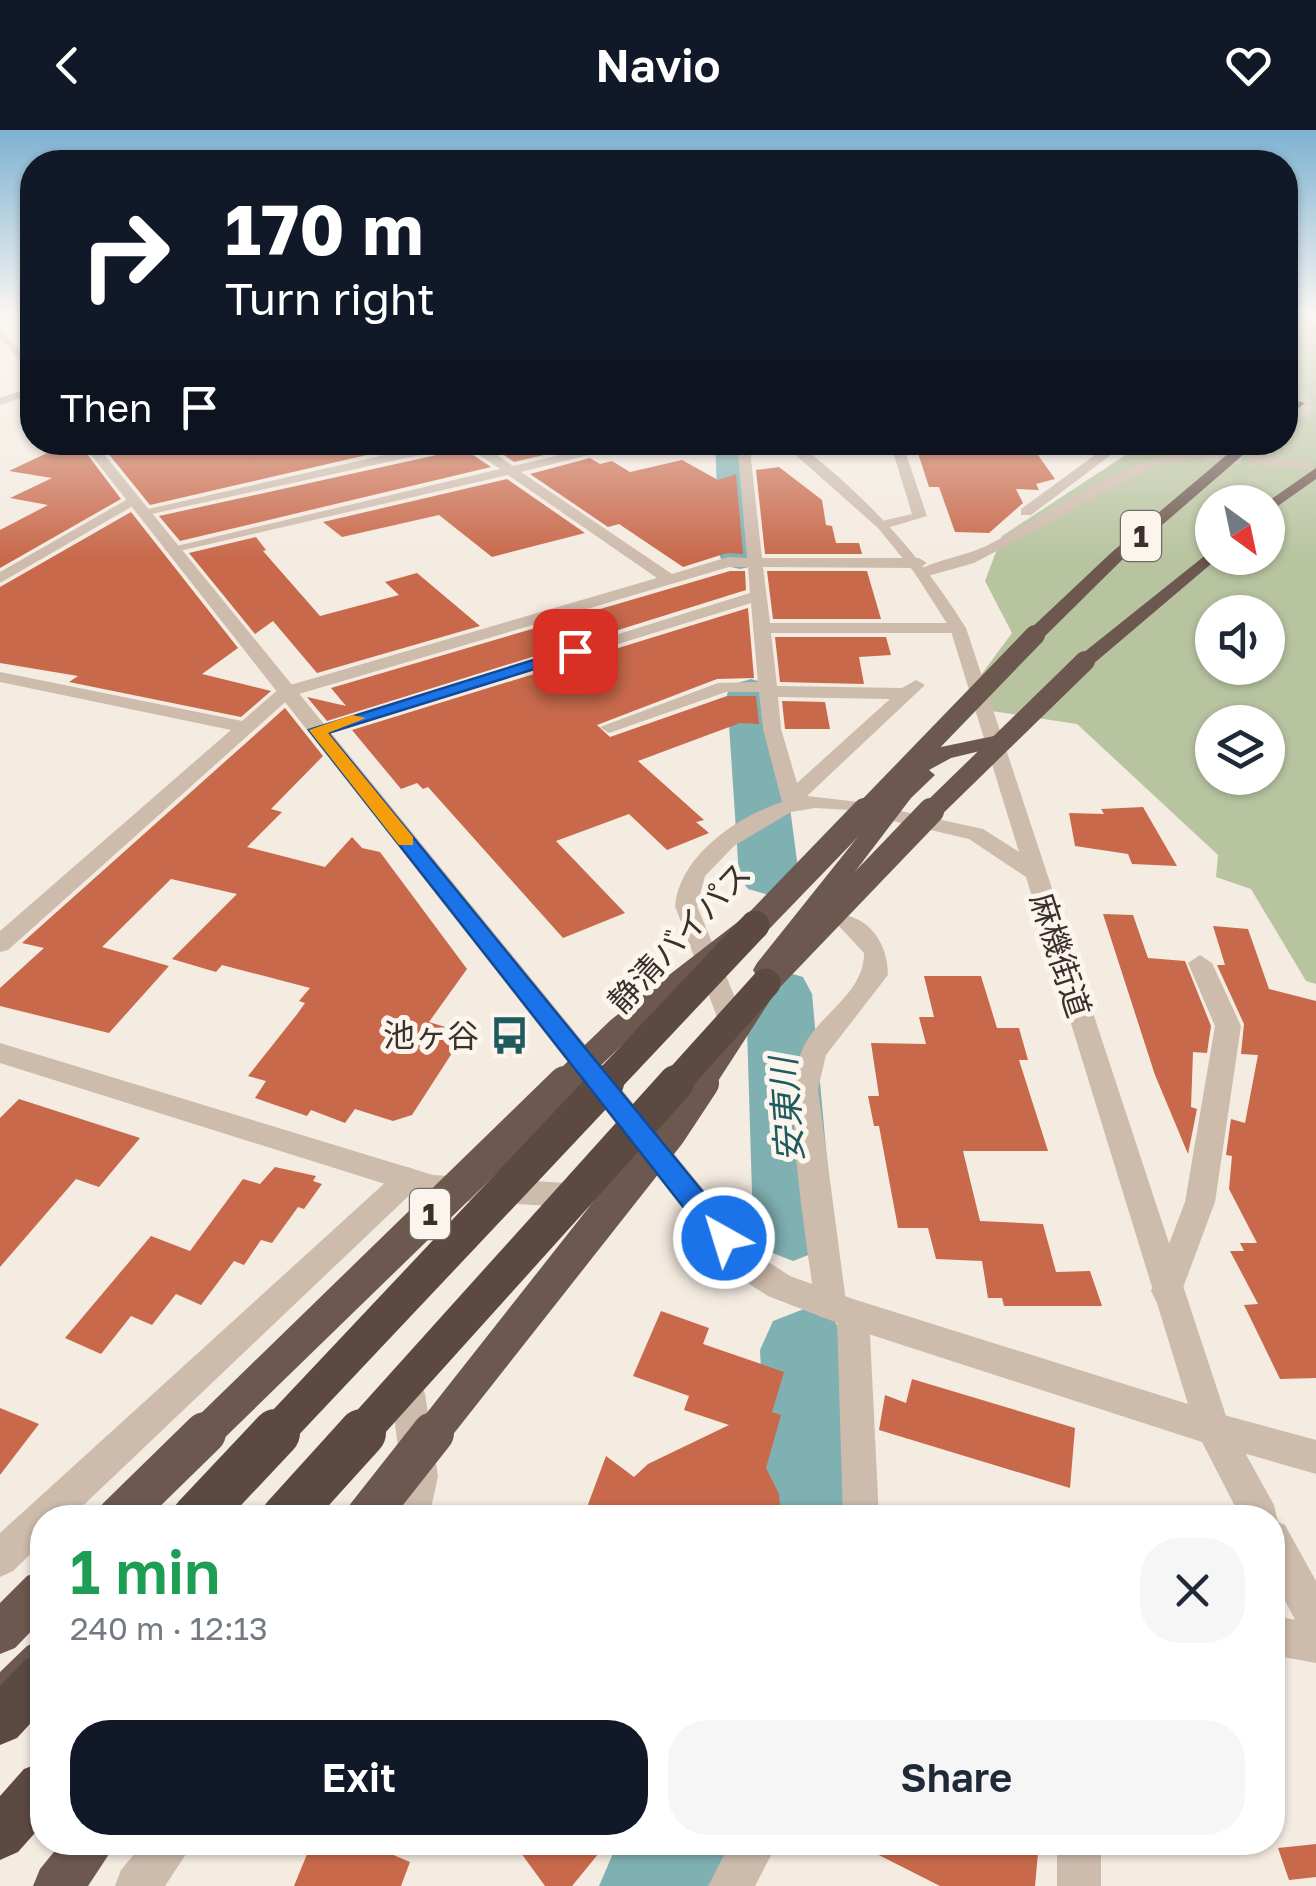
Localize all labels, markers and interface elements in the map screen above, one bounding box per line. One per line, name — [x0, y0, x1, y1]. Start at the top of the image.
icon: back — [40, 38, 95, 93]
text: Navio — [596, 38, 720, 92]
icon: heart — [1221, 38, 1276, 93]
text: 170 m — [225, 186, 423, 270]
icon: right — [60, 190, 190, 320]
text: Turn right — [225, 271, 435, 325]
icon: arrive — [172, 380, 227, 435]
text: Then — [60, 385, 152, 430]
north arrow — [1195, 485, 1285, 575]
map controls — [1195, 485, 1285, 795]
road number: 1 — [1121, 511, 1161, 561]
button: sound — [1195, 595, 1285, 685]
pin — [533, 609, 618, 694]
icon: arrive — [548, 624, 603, 679]
button: layers — [1195, 705, 1285, 795]
street label: 静清バイパス — [600, 854, 758, 1020]
street label: 麻機街道 — [1023, 888, 1099, 1022]
bus stop icon: 池ヶ谷 — [488, 1014, 530, 1056]
place label: 池ヶ谷 — [383, 1016, 479, 1054]
water label: 安東川 — [761, 1052, 811, 1164]
position arrow — [672, 1186, 776, 1290]
road number: 1 — [410, 1189, 450, 1239]
text: 1 min — [70, 1535, 220, 1607]
button: close — [1140, 1538, 1245, 1643]
text: 240 m · 12:13 — [70, 1609, 268, 1647]
button: Exit — [70, 1720, 648, 1835]
button: Share — [668, 1720, 1245, 1835]

